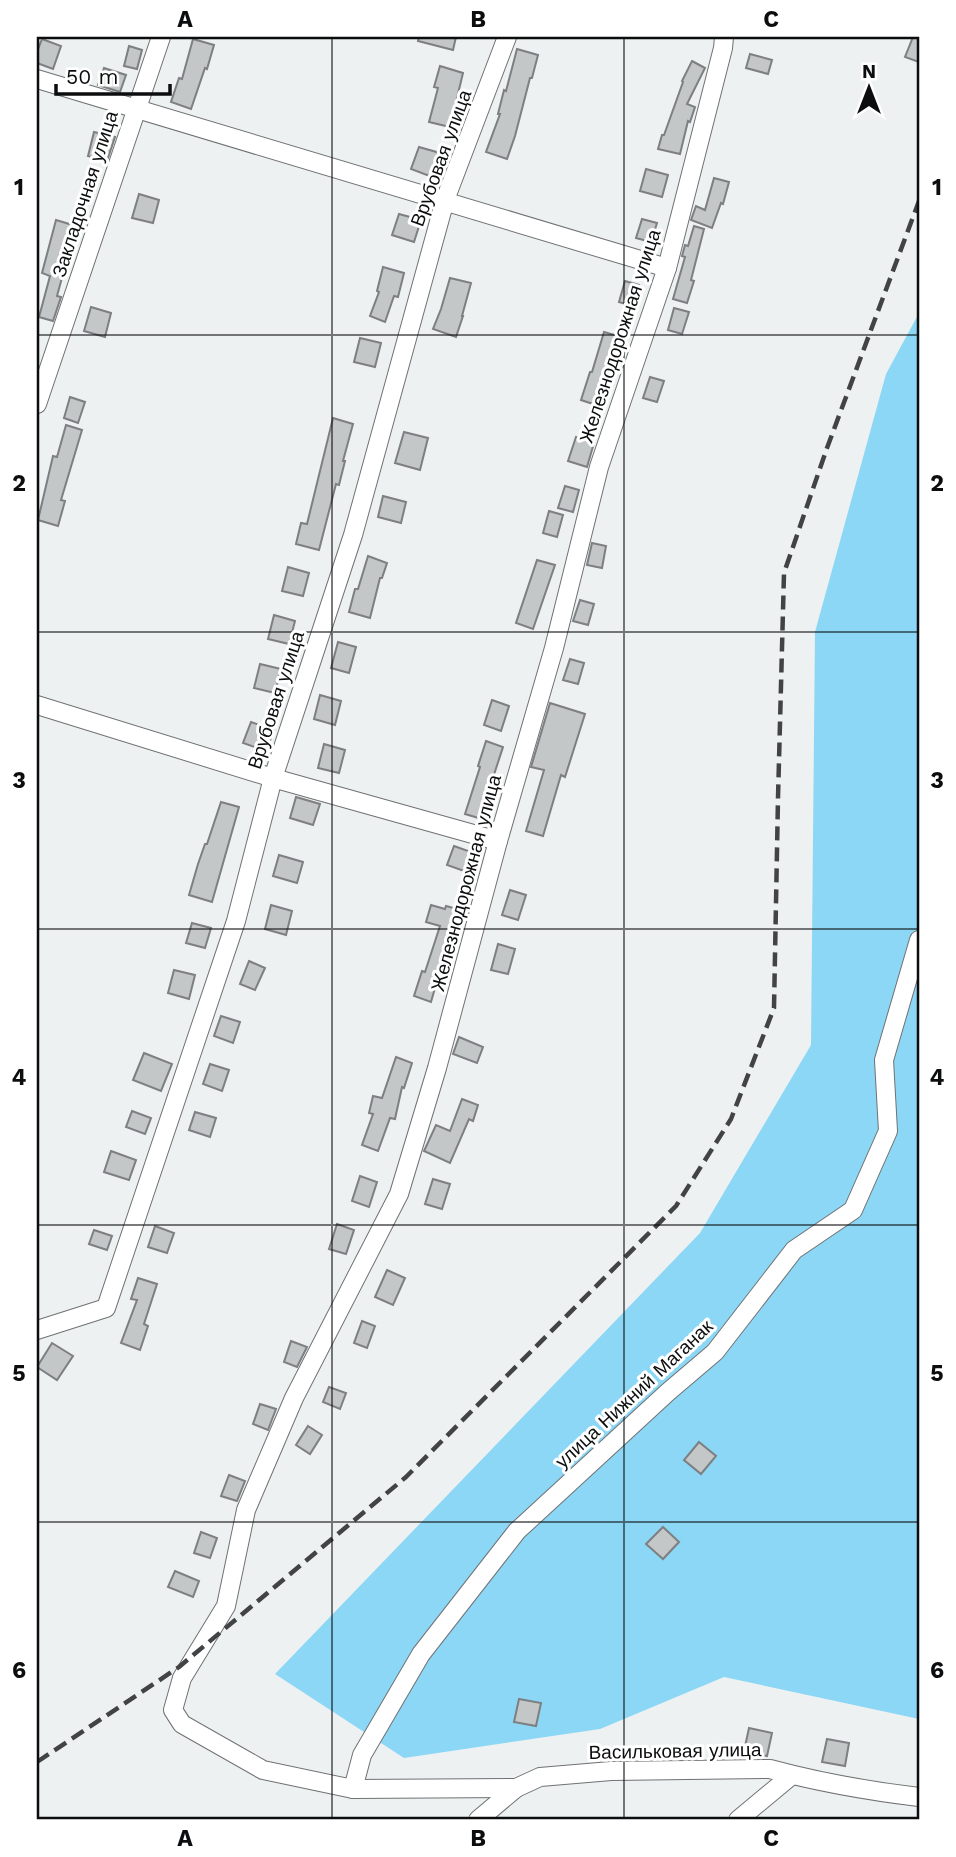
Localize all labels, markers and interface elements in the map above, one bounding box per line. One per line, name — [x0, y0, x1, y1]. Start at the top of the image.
text: A — [177, 6, 193, 33]
text: B — [470, 6, 486, 33]
text: C — [763, 6, 779, 33]
scale bar — [56, 52, 170, 96]
north arrow — [834, 52, 904, 122]
text: N — [862, 60, 876, 83]
text: 50 m — [66, 64, 118, 89]
street label: Врубовая улица — [406, 86, 477, 229]
street label: Закладочная улица — [47, 108, 123, 280]
text: 1 — [14, 174, 24, 201]
text: 1 — [932, 174, 942, 201]
street label: Железнодорожная улица — [575, 226, 666, 446]
text: 2 — [12, 470, 26, 497]
text: 2 — [930, 470, 944, 497]
street label: Врубовая улица — [243, 628, 309, 772]
text: 3 — [12, 767, 26, 794]
text: 3 — [930, 767, 944, 794]
street label: Железнодорожная улица — [426, 772, 506, 994]
text: 4 — [12, 1064, 27, 1091]
text: 4 — [930, 1064, 945, 1091]
street label: улица Нижний Маганак — [550, 1315, 718, 1473]
text: 5 — [12, 1360, 26, 1387]
text: 5 — [930, 1360, 944, 1387]
text: 6 — [12, 1657, 26, 1684]
text: 6 — [930, 1657, 944, 1684]
street label: Васильковая улица — [588, 1738, 762, 1764]
text: A — [177, 1825, 193, 1852]
text: B — [470, 1825, 486, 1852]
text: C — [763, 1825, 779, 1852]

